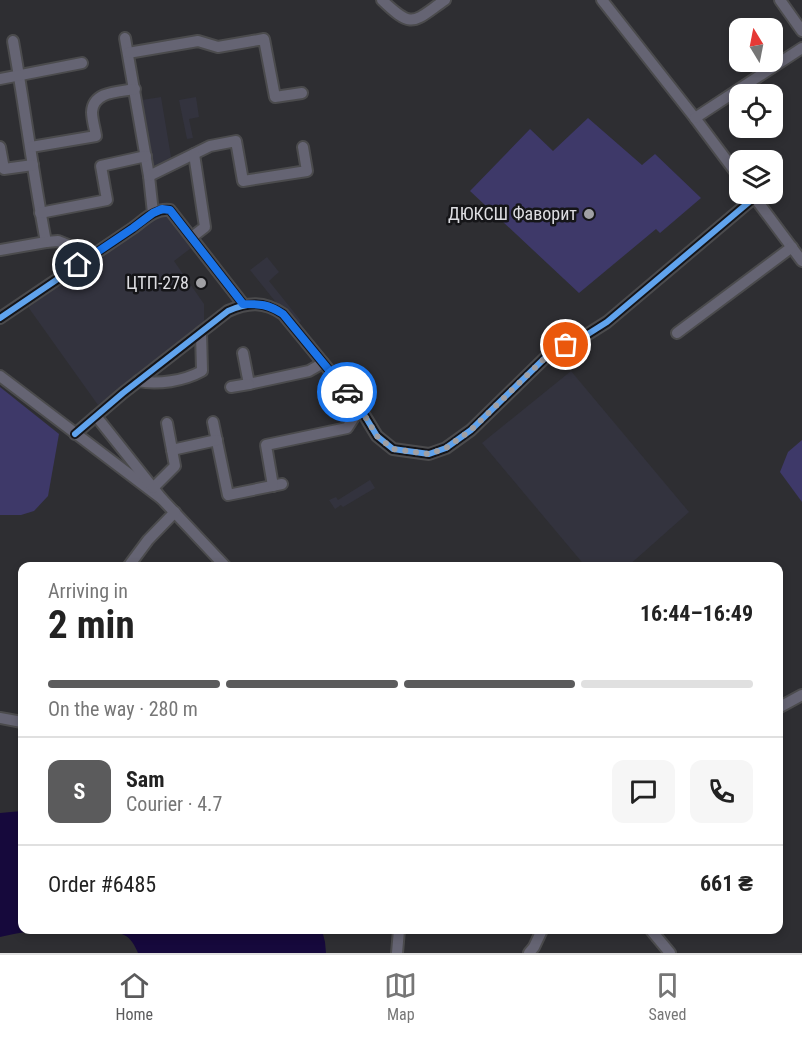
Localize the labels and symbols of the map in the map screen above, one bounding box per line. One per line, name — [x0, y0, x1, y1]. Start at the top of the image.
north arrow — [729, 18, 783, 72]
place label: ДЮКСШ Фаворит — [448, 203, 577, 224]
marker: ДЮКСШ Фаворит — [582, 207, 596, 221]
pin — [52, 239, 103, 290]
place label: ЦТП-278 — [126, 272, 189, 293]
marker: ЦТП-278 — [194, 276, 208, 290]
pin — [540, 319, 591, 370]
courier — [317, 362, 377, 422]

